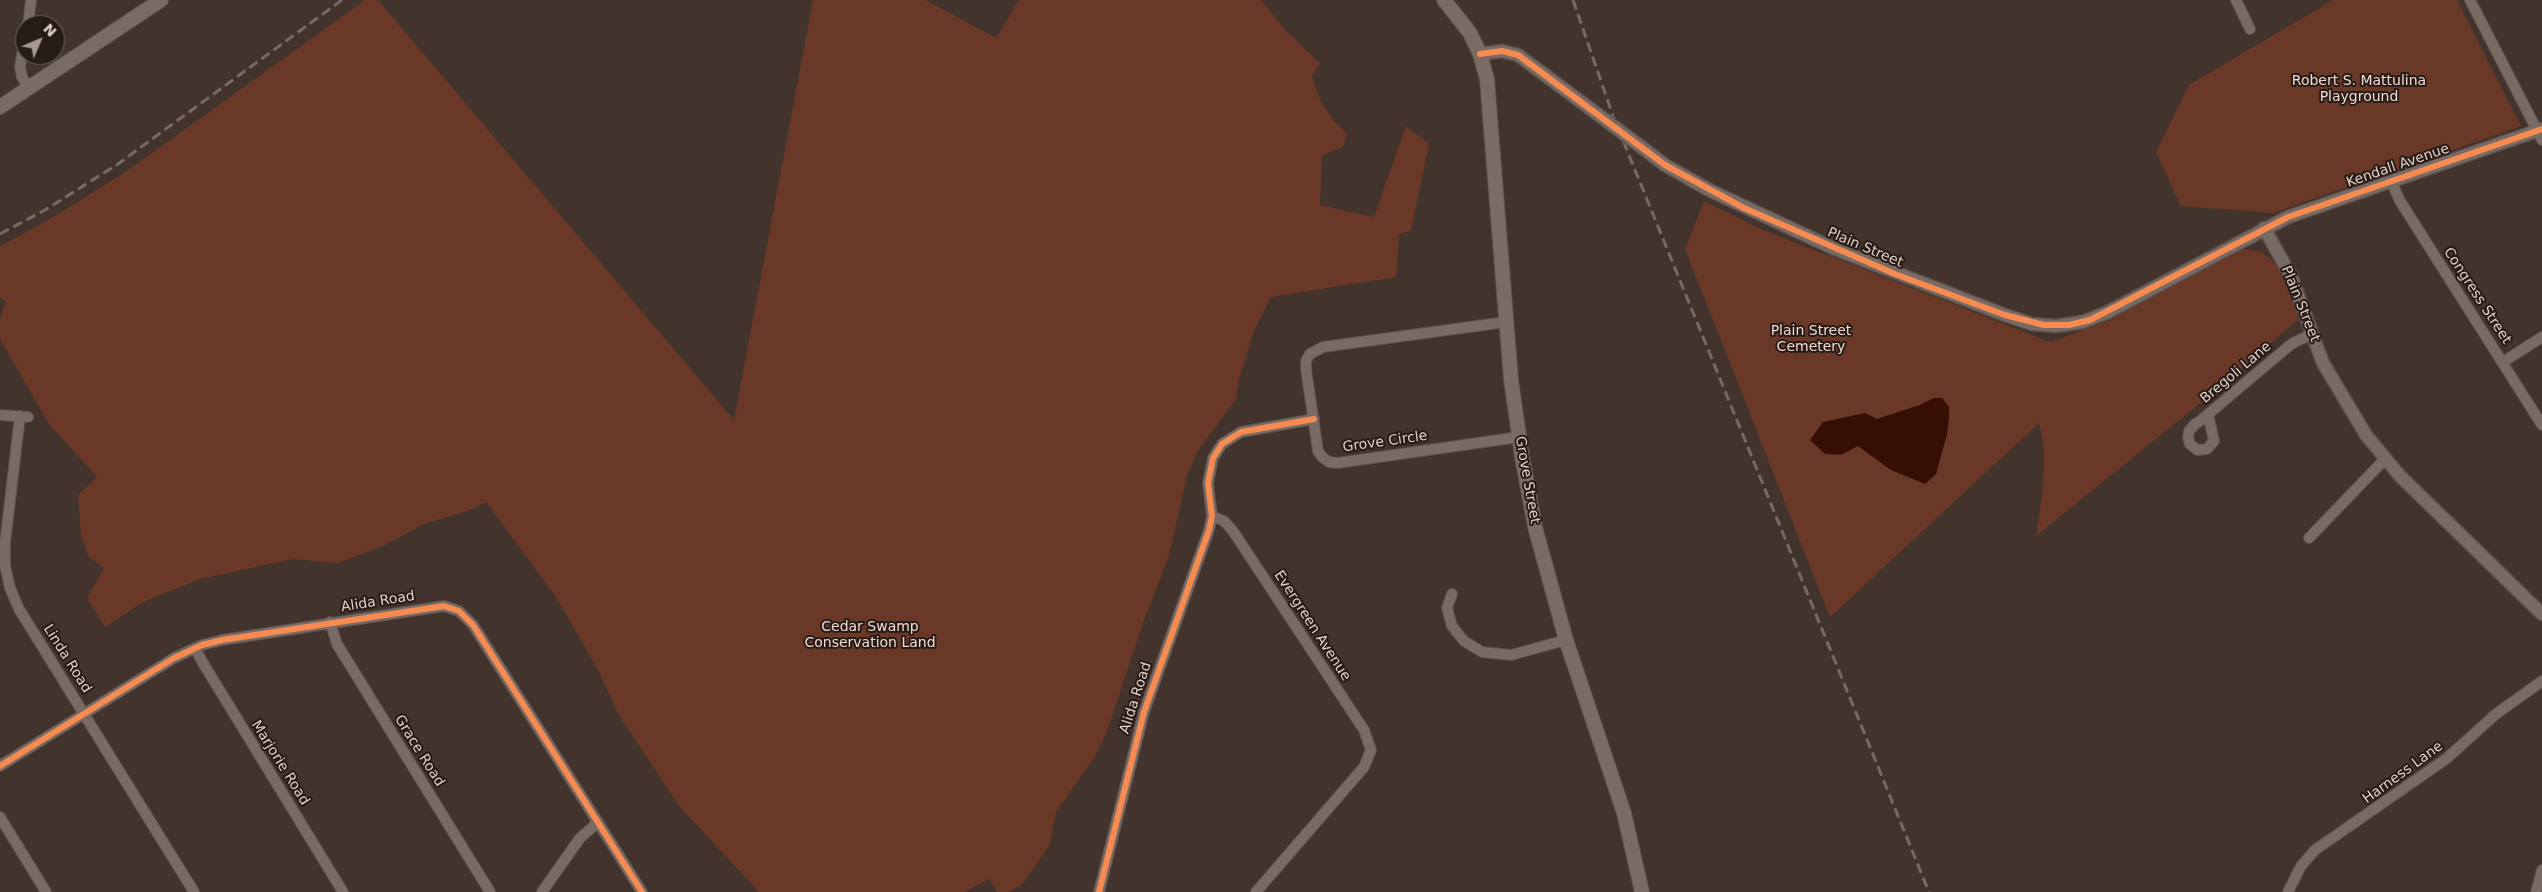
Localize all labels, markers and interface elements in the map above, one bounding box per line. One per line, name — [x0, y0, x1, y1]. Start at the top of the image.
north arrow — [15, 15, 65, 65]
text: N — [40, 20, 60, 40]
park label: Robert S. Mattulina Playground — [2292, 73, 2426, 105]
street label: Kendall Avenue — [2344, 141, 2452, 191]
street label: Plain Street — [1825, 225, 1905, 271]
street label: Congress Street — [2440, 245, 2514, 347]
street label: Plain Street — [2277, 263, 2323, 345]
park label: Plain Street Cemetery — [1771, 323, 1851, 356]
street label: Bregoli Lane — [2197, 339, 2275, 407]
street label: Grove Circle — [1341, 428, 1429, 456]
street label: Grove Street — [1511, 435, 1543, 525]
street label: Evergreen Avenue — [1270, 568, 1354, 684]
street label: Alida Road — [340, 588, 416, 616]
park label: Cedar Swamp Conservation Land — [804, 619, 936, 652]
street label: Linda Road — [39, 622, 95, 696]
street label: Alida Road — [1117, 660, 1155, 736]
street label: Grace Road — [390, 712, 448, 790]
street label: Marjorie Road — [247, 718, 313, 808]
street label: Harness Lane — [2360, 738, 2446, 808]

